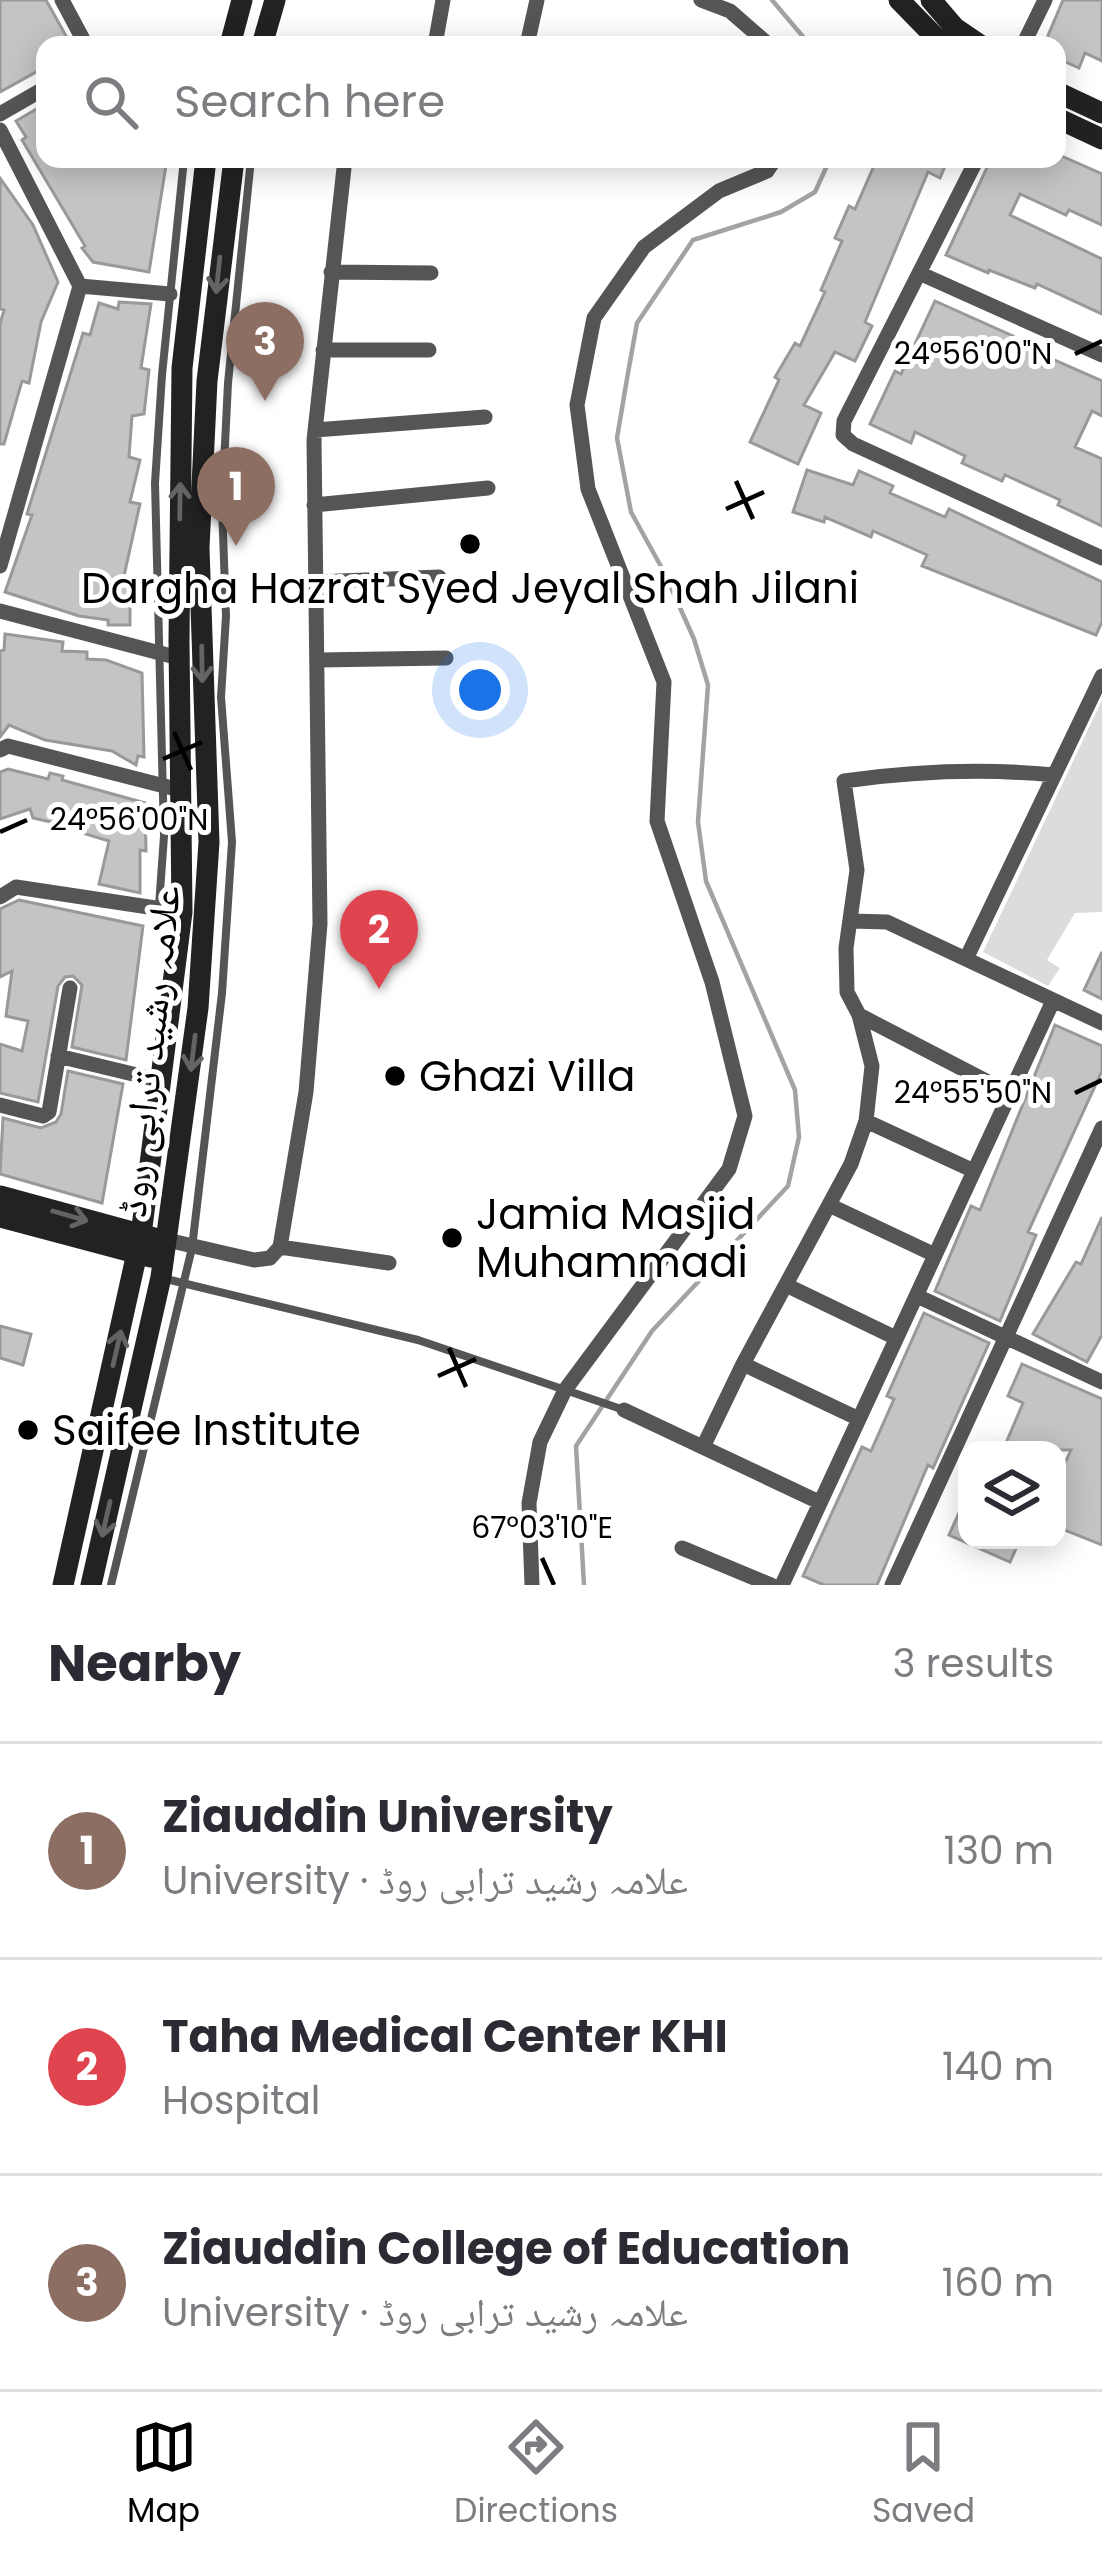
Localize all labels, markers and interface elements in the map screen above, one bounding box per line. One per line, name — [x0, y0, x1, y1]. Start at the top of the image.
search box — [36, 36, 1066, 168]
icon: search — [78, 69, 144, 135]
text: Search here — [174, 70, 445, 133]
one-way arrow — [207, 255, 229, 294]
pin: 3 — [226, 302, 304, 401]
text: 24°56'00"N — [894, 332, 1052, 375]
pin: 1 — [197, 447, 275, 546]
one-way arrow — [168, 482, 191, 521]
marker: Dargha Hazrat Syed Jeyal Shah Jilani — [457, 531, 483, 557]
place label: Dargha Hazrat Syed Jeyal Shah Jilani — [81, 559, 859, 618]
one-way arrow — [190, 644, 213, 683]
your location — [450, 660, 510, 720]
text: 24°56'00"N — [50, 798, 208, 841]
street label: علامہ رشید ترابی روڈ — [102, 882, 195, 1220]
pin: 2 — [340, 890, 418, 989]
one-way arrow — [181, 1033, 203, 1072]
place label: Ghazi Villa — [419, 1047, 635, 1106]
marker: Ghazi Villa — [382, 1063, 408, 1089]
text: 24°55'50"N — [894, 1071, 1052, 1114]
place label: Jamia Masjid Muhammadi — [476, 1185, 755, 1292]
one-way arrow — [51, 1206, 89, 1228]
marker: Jamia Masjid Muhammadi — [439, 1225, 465, 1251]
one-way arrow — [107, 1330, 129, 1368]
place label: Saifee Institute — [52, 1401, 361, 1460]
marker: Saifee Institute — [15, 1417, 41, 1443]
map controls — [958, 1441, 1066, 1549]
button: layers — [958, 1441, 1066, 1549]
one-way arrow — [94, 1499, 116, 1537]
text: 67°03'10"E — [471, 1506, 613, 1549]
text: Nearby — [48, 1627, 241, 1699]
text: 3 results — [892, 1636, 1054, 1691]
text: Ziauddin University — [162, 1785, 613, 1848]
text: 1 — [80, 1823, 94, 1878]
text: 130 m — [943, 1823, 1054, 1878]
text: University · علامہ رشید ترابی روڈ — [162, 1853, 688, 1908]
text: Taha Medical Center KHI — [162, 2005, 728, 2068]
text: 2 — [76, 2039, 98, 2094]
text: 140 m — [942, 2039, 1054, 2094]
text: Hospital — [162, 2073, 320, 2128]
text: Ziauddin College of Education — [162, 2217, 850, 2280]
text: 3 — [75, 2255, 99, 2310]
text: 160 m — [942, 2255, 1054, 2310]
text: University · علامہ رشید ترابی روڈ — [162, 2285, 688, 2340]
tab: Map — [127, 2414, 200, 2536]
tab: Directions — [454, 2414, 618, 2536]
tab: Saved — [872, 2414, 975, 2536]

